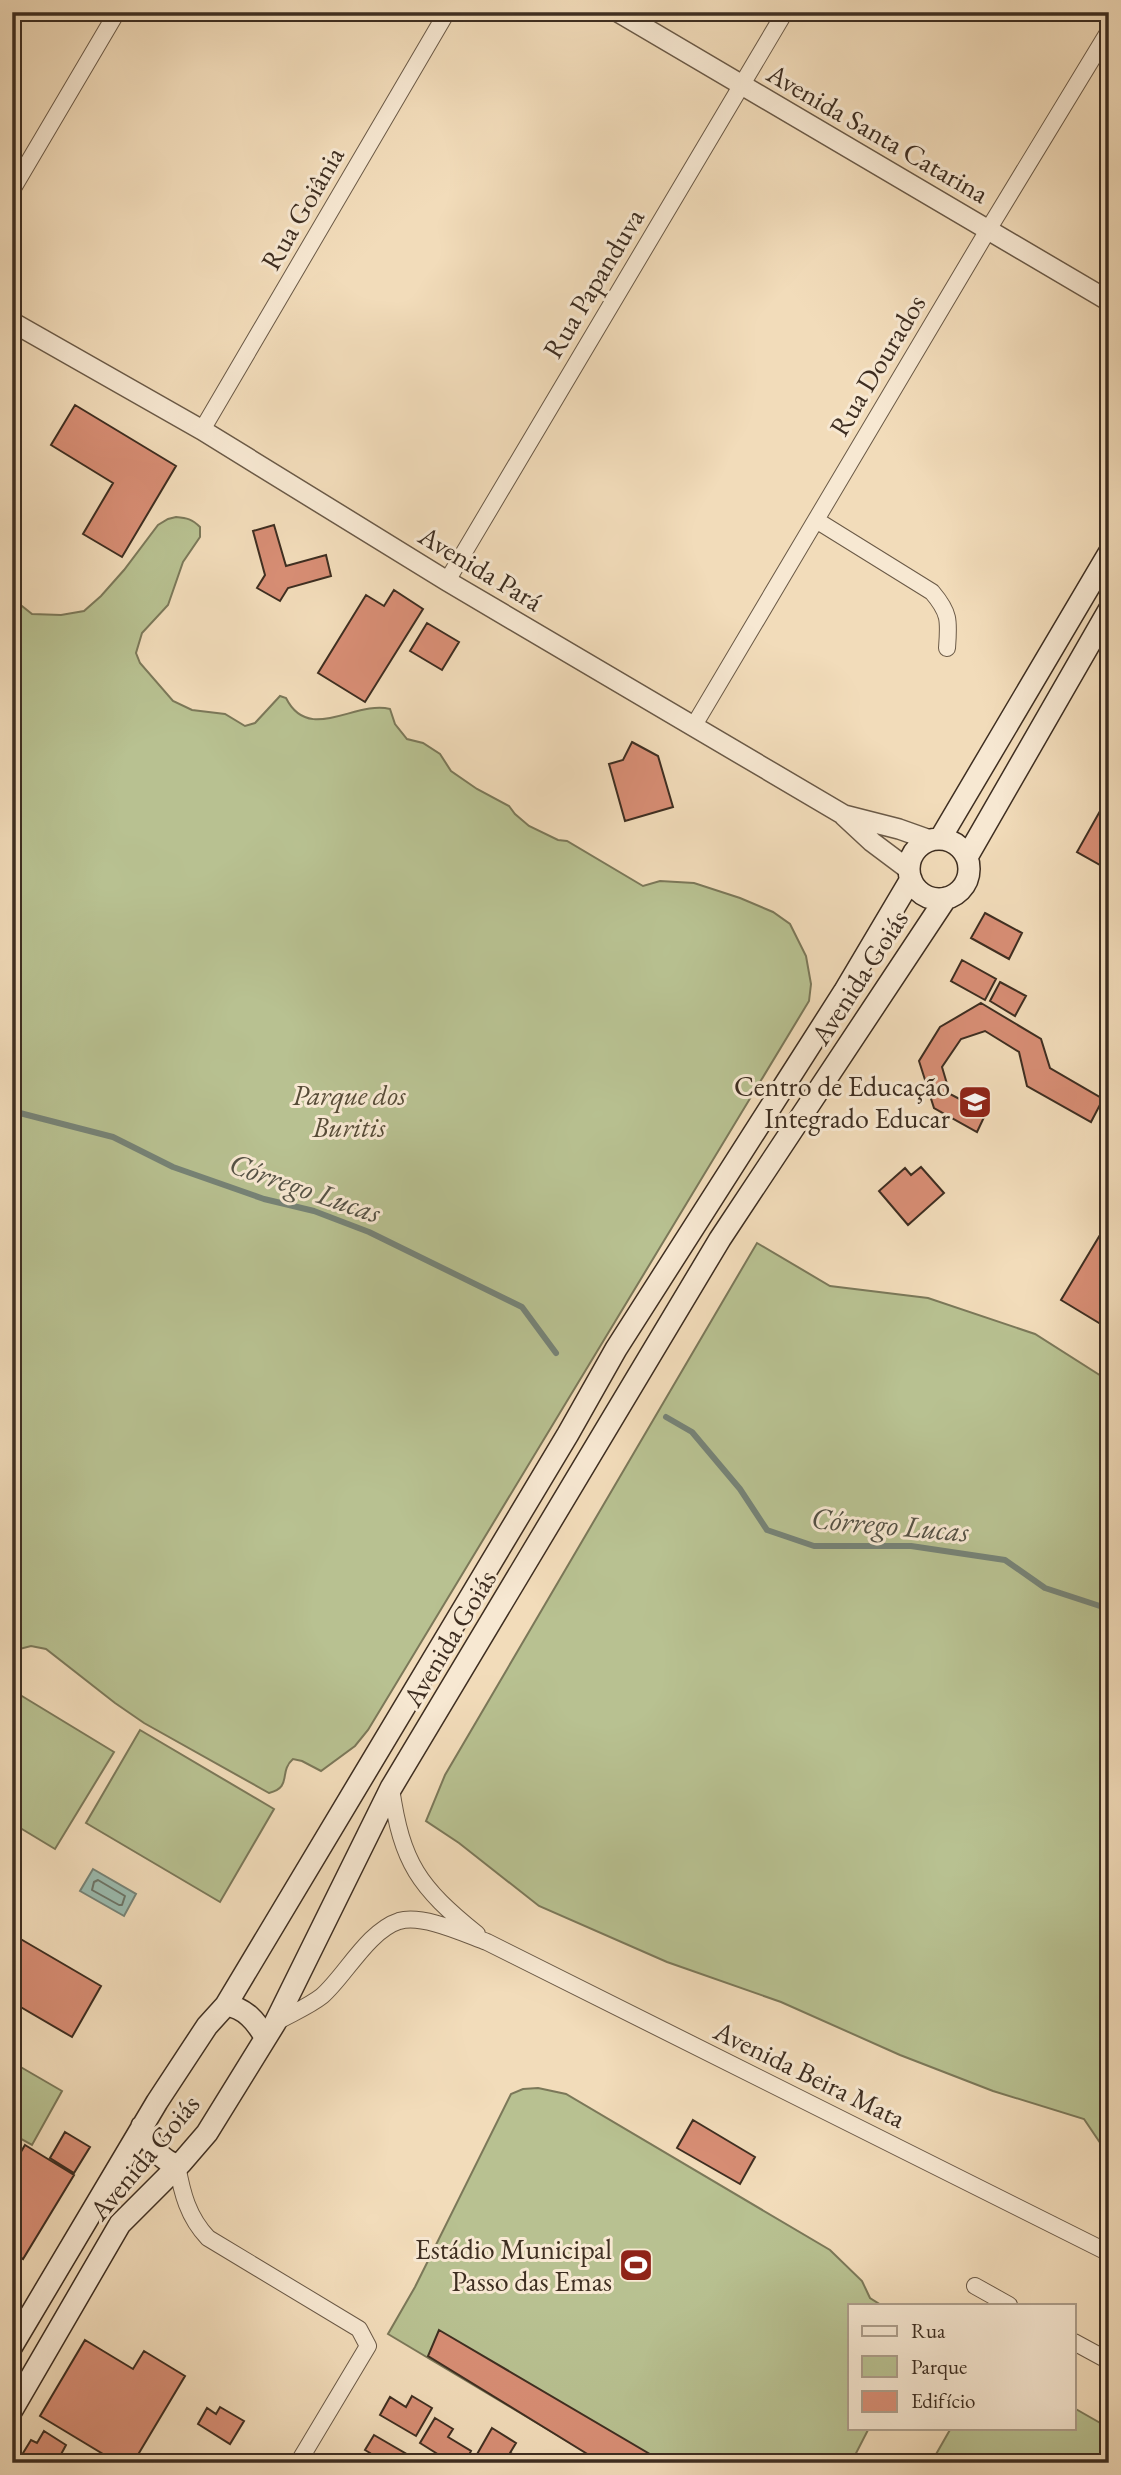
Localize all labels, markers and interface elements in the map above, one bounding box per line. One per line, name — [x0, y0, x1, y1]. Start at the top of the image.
street label: Avenida Santa Catarina — [760, 54, 996, 212]
street label: Rua Goiânia — [252, 139, 352, 276]
street label: Rua Papanduva — [534, 201, 652, 365]
street label: Rua Dourados — [821, 288, 933, 442]
street label: Avenida Pará — [412, 516, 550, 619]
street label: Avenida Goiás — [801, 903, 916, 1052]
place label: Centro de Educação Integrado Educar — [734, 1068, 951, 1136]
park label: Parque dos Buritis — [292, 1077, 406, 1145]
school or university icon: Centro de Educação Integrado Educar — [956, 1083, 994, 1121]
water label: Córrego Lucas — [224, 1143, 387, 1232]
water label: Córrego Lucas — [810, 1498, 971, 1551]
street label: Avenida Goiás — [393, 1563, 504, 1714]
street label: Avenida Beira Mata — [707, 2012, 912, 2136]
street label: Avenida Goiás — [80, 2087, 207, 2228]
place label: Estádio Municipal Passo das Emas — [415, 2231, 612, 2299]
sports icon: Estádio Municipal Passo das Emas — [617, 2246, 655, 2284]
legend — [848, 2304, 1076, 2430]
text: Rua — [911, 2317, 946, 2344]
text: Parque — [911, 2353, 967, 2380]
text: Edifício — [911, 2387, 975, 2414]

